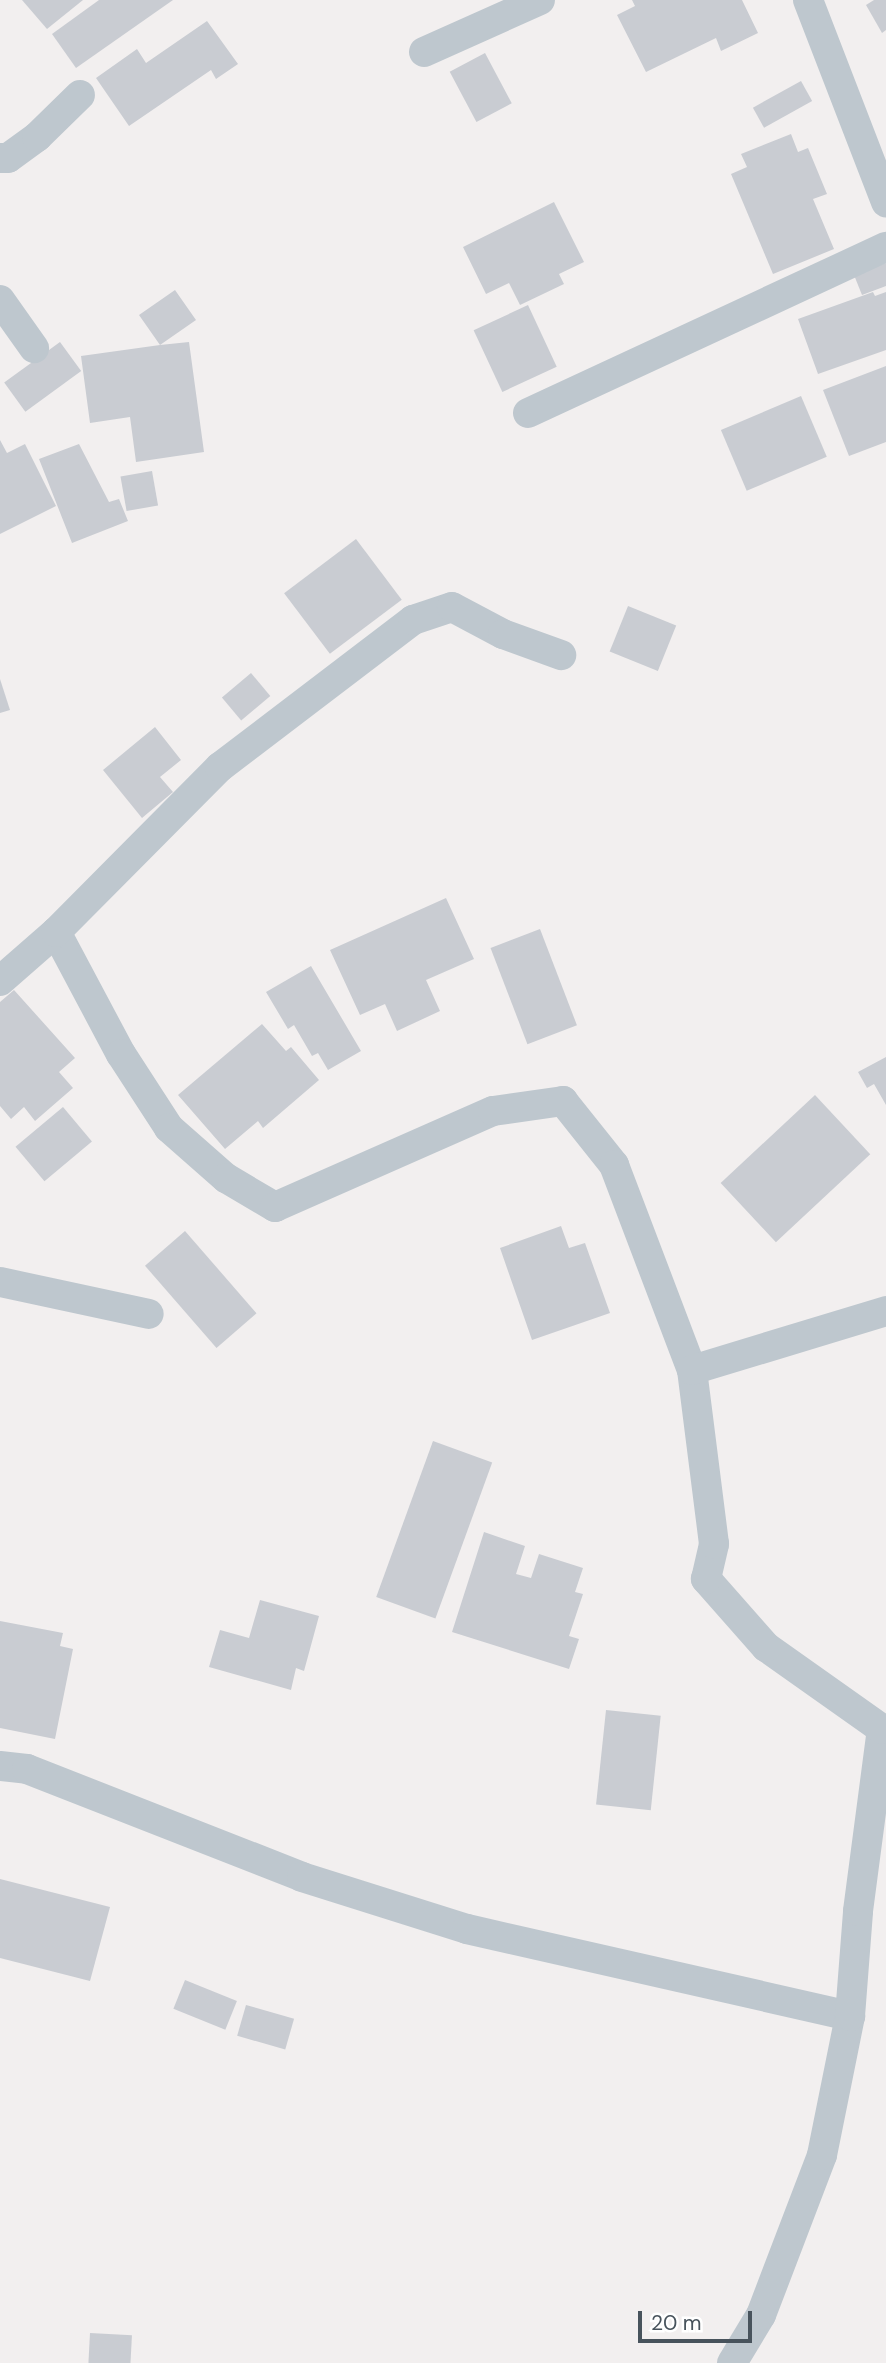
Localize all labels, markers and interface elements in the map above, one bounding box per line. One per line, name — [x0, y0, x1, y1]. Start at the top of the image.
scale bar — [641, 2296, 755, 2340]
text: 20 m — [651, 2309, 702, 2337]

